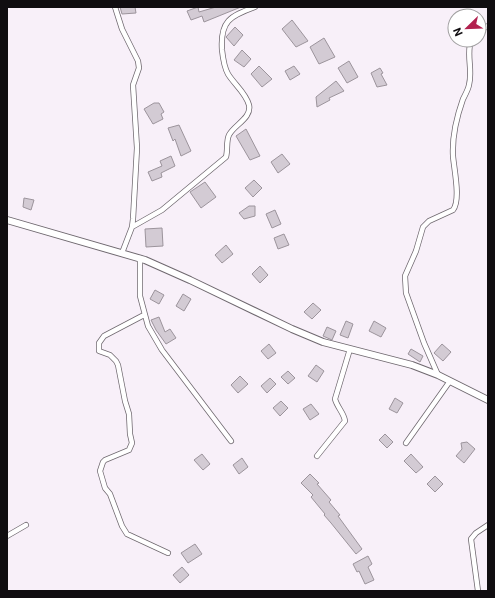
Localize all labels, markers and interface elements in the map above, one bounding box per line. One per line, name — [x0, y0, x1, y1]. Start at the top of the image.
north arrow — [447, 8, 487, 48]
text: N — [451, 25, 466, 38]

